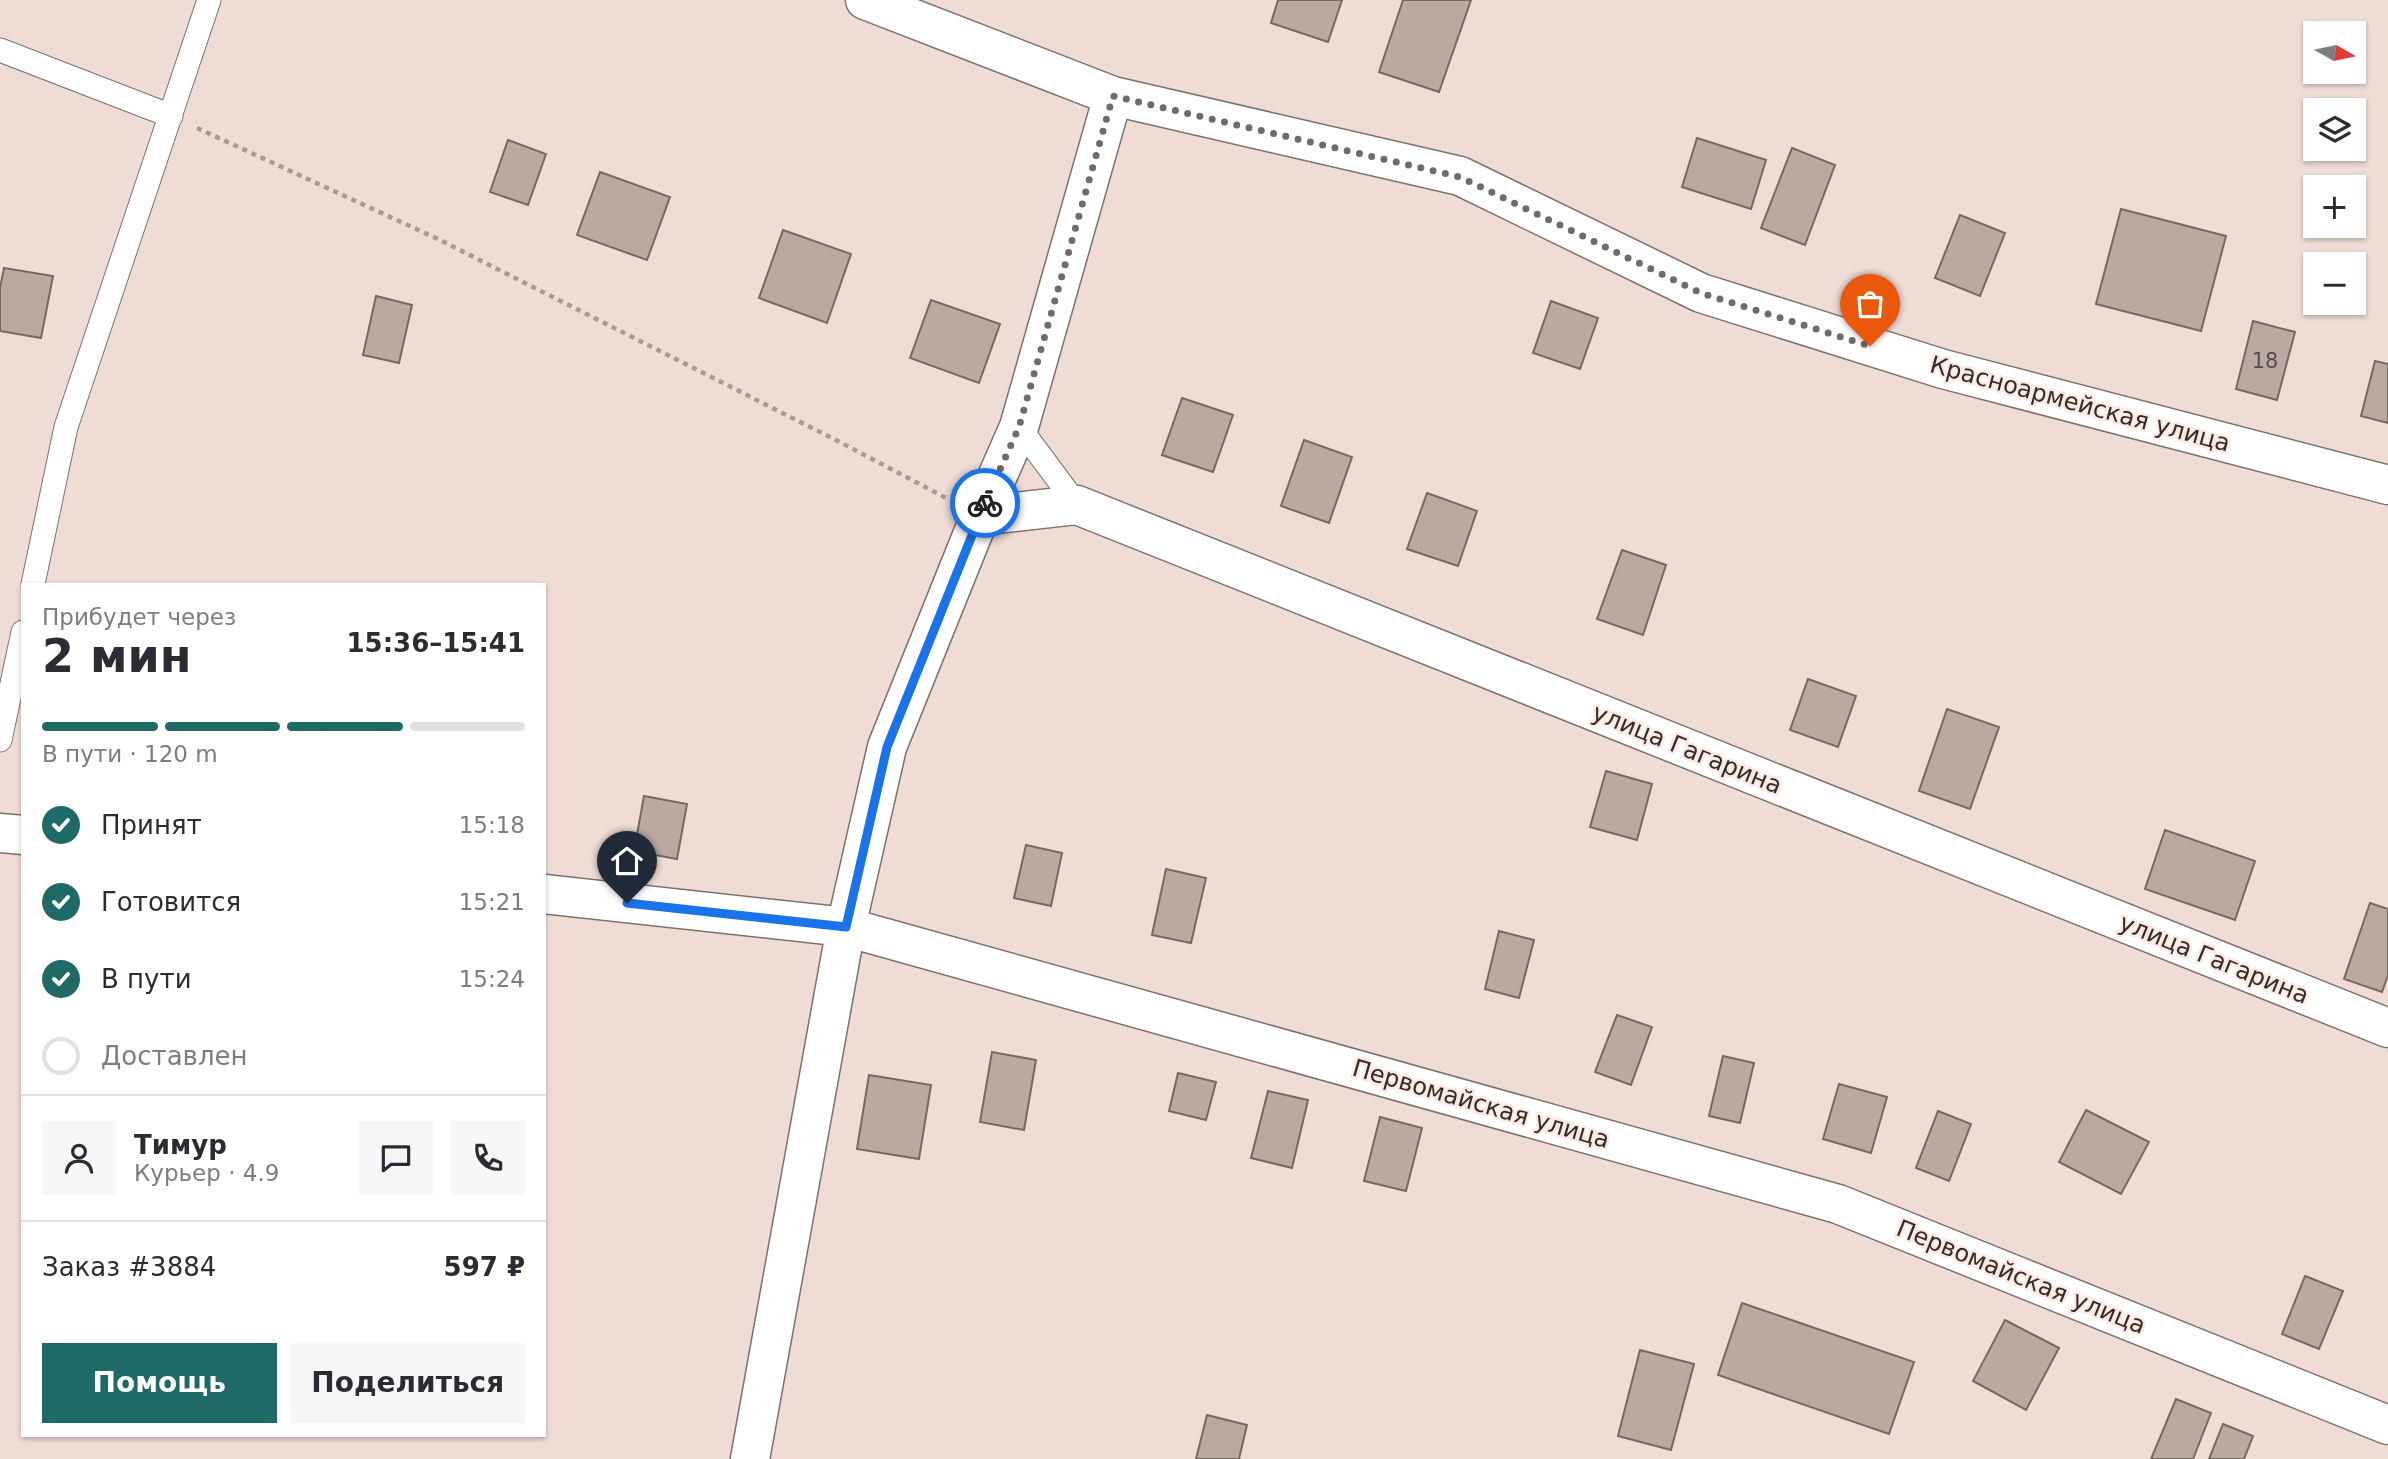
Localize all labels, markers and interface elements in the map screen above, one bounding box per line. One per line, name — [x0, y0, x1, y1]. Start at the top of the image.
north arrow — [2303, 21, 2366, 84]
map controls — [2303, 21, 2366, 315]
button: layers — [2303, 98, 2366, 161]
button: + — [2303, 175, 2366, 238]
button: − — [2303, 252, 2366, 315]
pin — [1840, 274, 1900, 346]
icon: bag — [1851, 285, 1889, 323]
house number: 18 — [2252, 349, 2278, 373]
street label: Красноармейская улица — [1927, 350, 2233, 458]
courier — [950, 468, 1020, 538]
icon: bike — [966, 484, 1004, 522]
text: Прибудет через — [42, 604, 236, 630]
text: 15:36–15:41 — [346, 628, 525, 658]
text: 2 мин — [42, 629, 192, 683]
street label: улица Гагарина — [1588, 698, 1786, 800]
text: В пути · 120 m — [42, 741, 218, 767]
icon: check — [42, 806, 80, 844]
text: Принят — [101, 810, 202, 840]
text: 15:18 — [459, 812, 525, 838]
pin — [597, 831, 657, 903]
icon: home — [608, 842, 646, 880]
icon: check — [42, 883, 80, 921]
text: Готовится — [101, 887, 241, 917]
text: 15:21 — [459, 889, 525, 915]
street label: улица Гагарина — [2115, 908, 2313, 1010]
icon: check — [42, 960, 80, 998]
text: В пути — [101, 964, 192, 994]
text: 15:24 — [459, 966, 525, 992]
text: Доставлен — [101, 1041, 248, 1071]
street label: Первомайская улица — [1349, 1054, 1613, 1154]
button: person — [42, 1121, 116, 1195]
button: chat — [359, 1121, 433, 1195]
button: phone — [451, 1121, 525, 1195]
text: Тимур — [134, 1130, 227, 1160]
text: Курьер · 4.9 — [134, 1160, 279, 1186]
street label: Первомайская улица — [1892, 1214, 2150, 1340]
text: Заказ #3884 — [42, 1252, 216, 1282]
text: 597 ₽ — [444, 1252, 525, 1282]
button: Помощь — [42, 1343, 277, 1423]
button: Поделиться — [291, 1343, 525, 1423]

